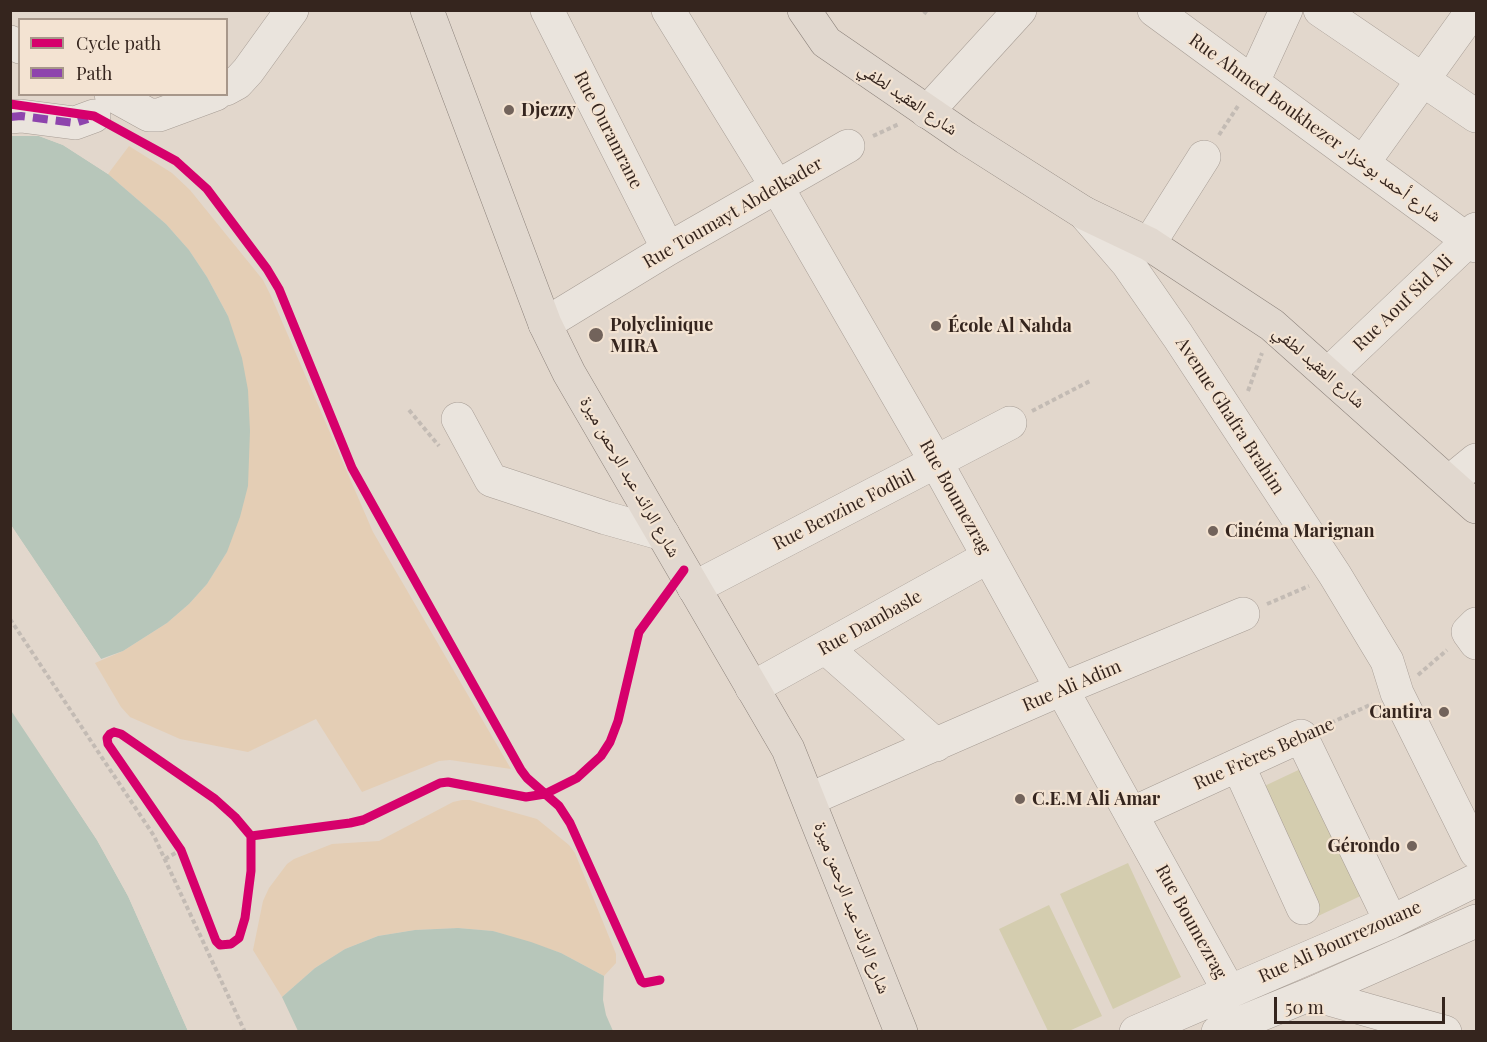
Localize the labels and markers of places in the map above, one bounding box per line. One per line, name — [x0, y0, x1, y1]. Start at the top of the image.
place label: Djezzy — [521, 99, 576, 121]
marker: Djezzy — [502, 103, 516, 117]
place label: Polyclinique MIRA — [610, 314, 713, 356]
place label: École Al Nahda — [948, 315, 1072, 337]
marker: École Al Nahda — [929, 319, 943, 333]
marker: Polyclinique MIRA — [587, 326, 605, 344]
place label: Cinéma Marignan — [1225, 520, 1375, 542]
marker: Cinéma Marignan — [1206, 524, 1220, 538]
place label: Cantira — [1369, 701, 1432, 723]
marker: Cantira — [1437, 705, 1451, 719]
place label: C.E.M Ali Amar — [1032, 788, 1160, 810]
marker: C.E.M Ali Amar — [1013, 792, 1027, 806]
place label: Gérondo — [1327, 835, 1400, 857]
marker: Gérondo — [1405, 839, 1419, 853]

